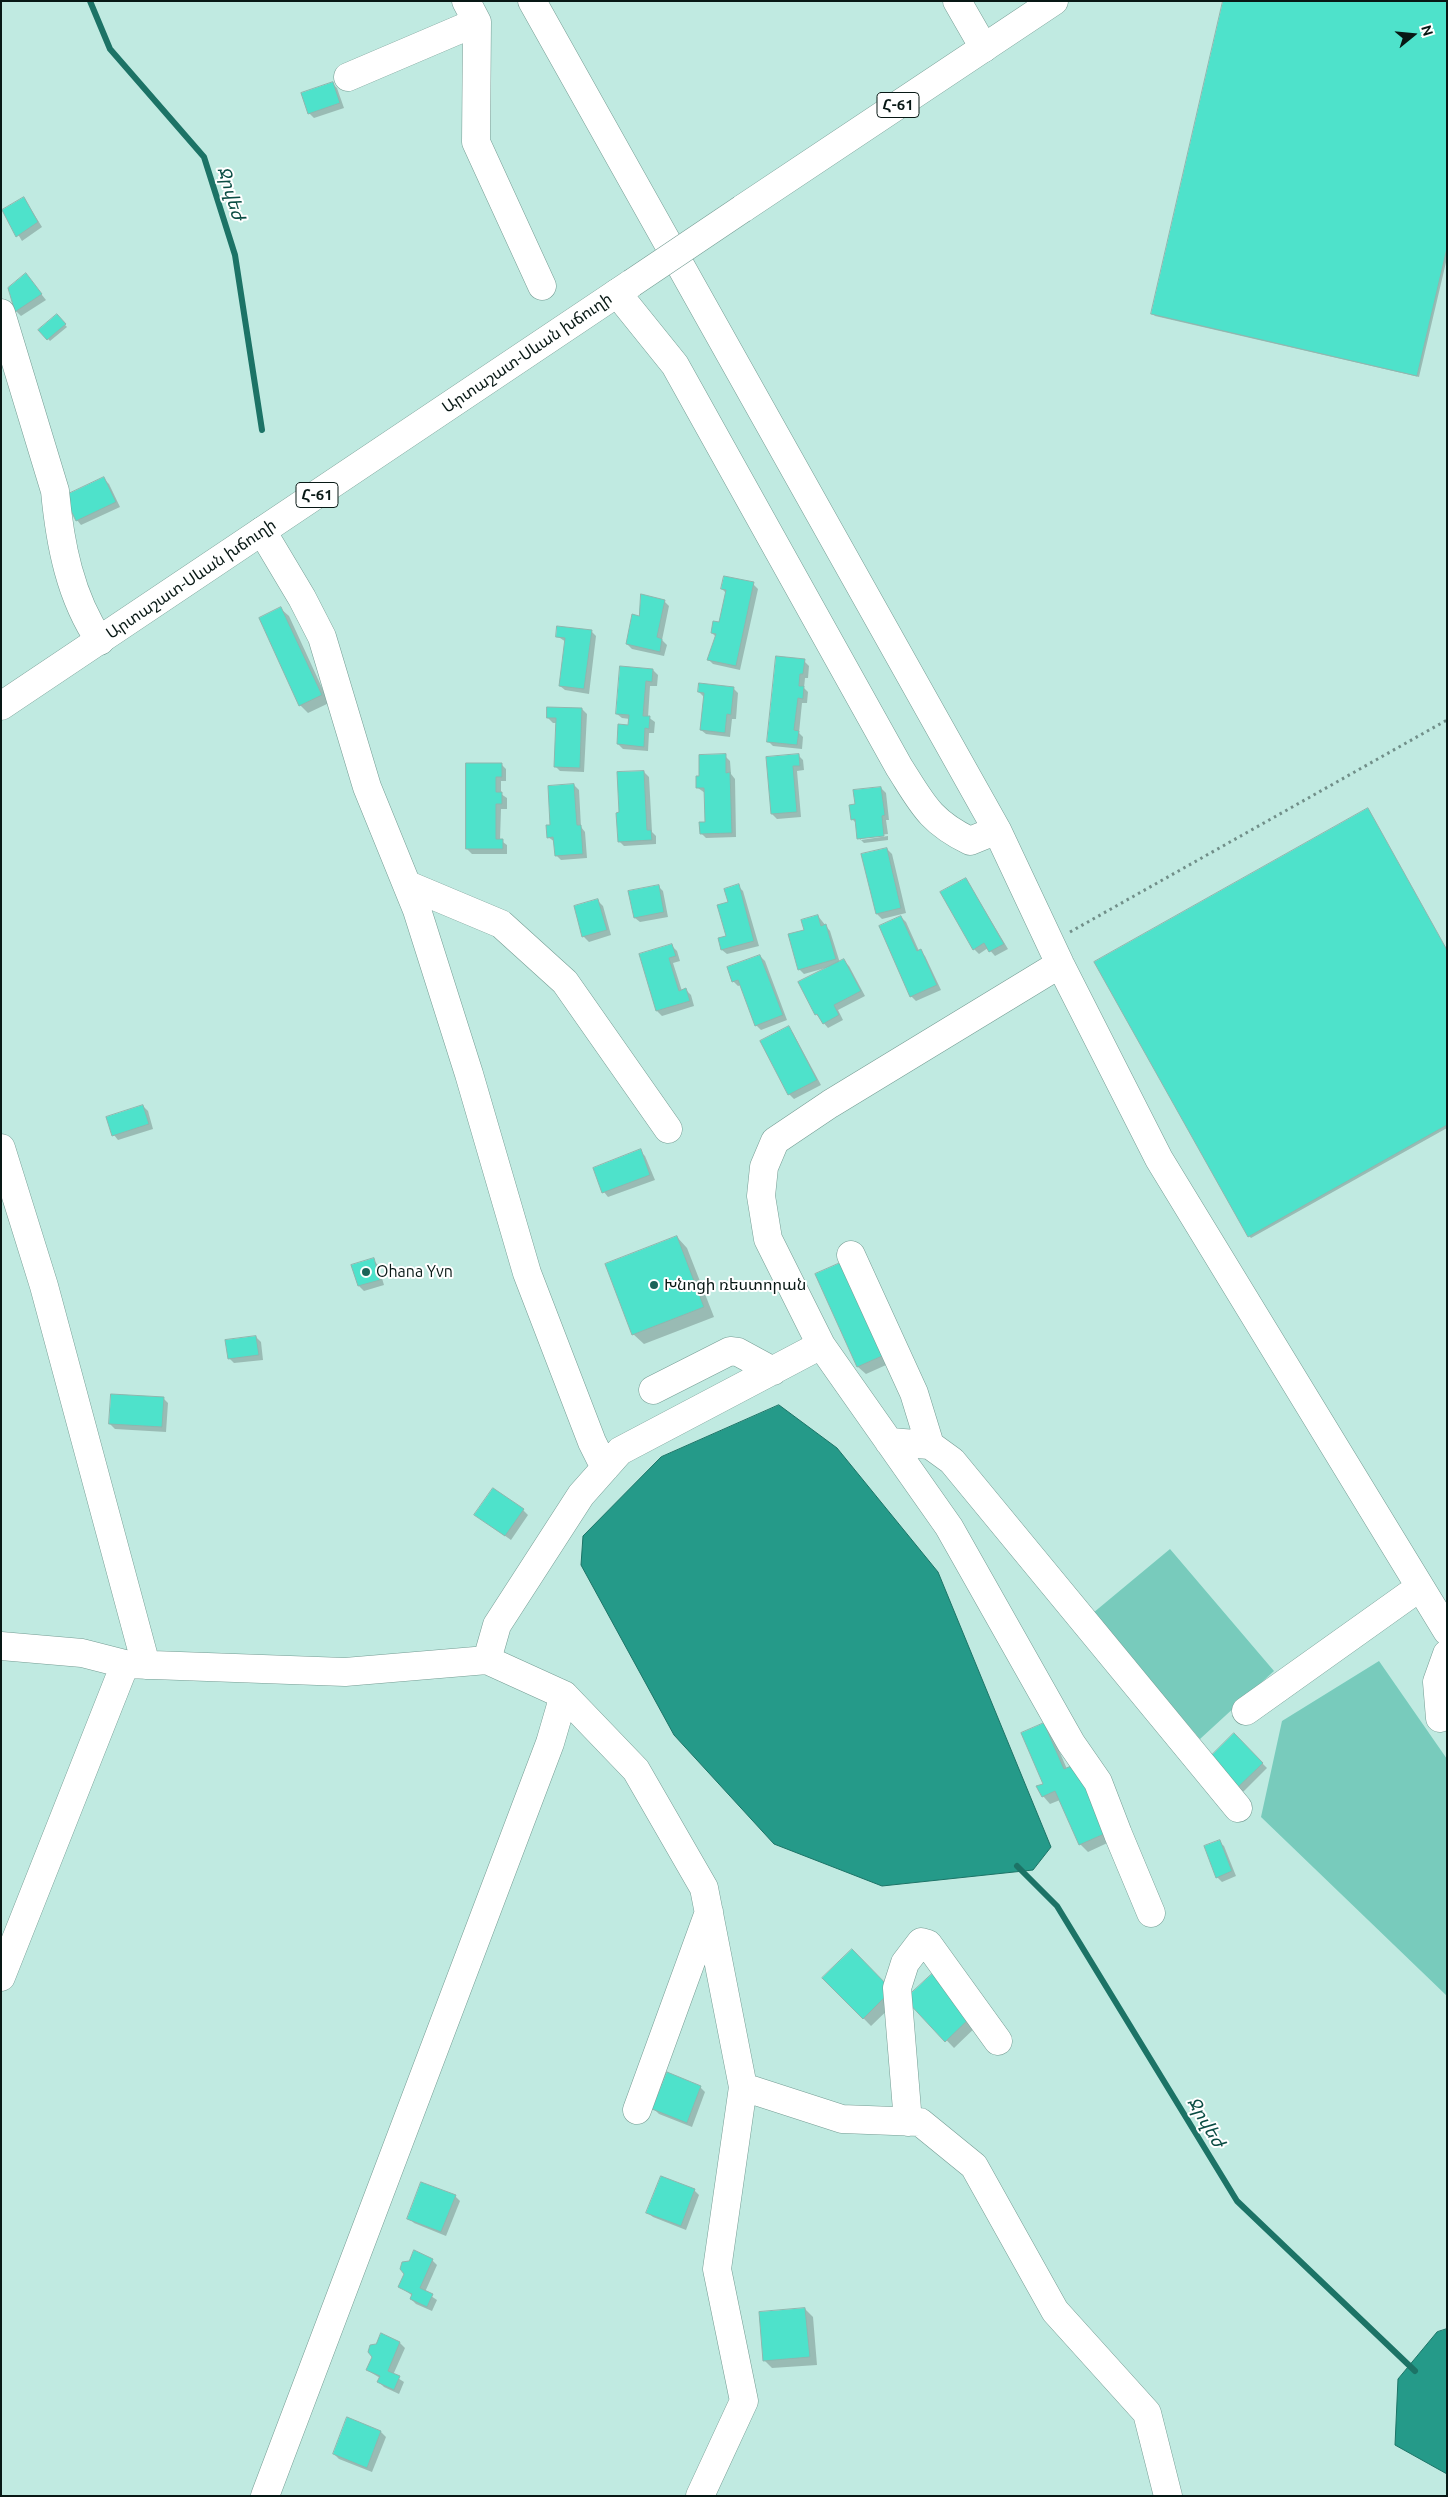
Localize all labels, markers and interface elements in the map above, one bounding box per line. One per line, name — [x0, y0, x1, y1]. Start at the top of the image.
north arrow — [1388, 10, 1438, 60]
text: N — [1418, 23, 1437, 38]
road number: Հ-61 — [877, 92, 919, 118]
water label: Ջրվեժ — [213, 164, 249, 222]
street label: Արտաշատ-Սևան խճուղի — [438, 289, 616, 417]
road number: Հ-61 — [296, 482, 338, 508]
street label: Արտաշատ-Սևան խճուղի — [102, 515, 280, 643]
place label: Ohana Yvn — [376, 1262, 453, 1282]
marker: Ohana Yvn — [360, 1266, 372, 1278]
place label: Խնոցի ռեստորան — [664, 1275, 806, 1295]
marker: Խնոցի ռեստորան — [648, 1279, 660, 1291]
water label: Ջրվեժ — [1183, 2093, 1229, 2151]

